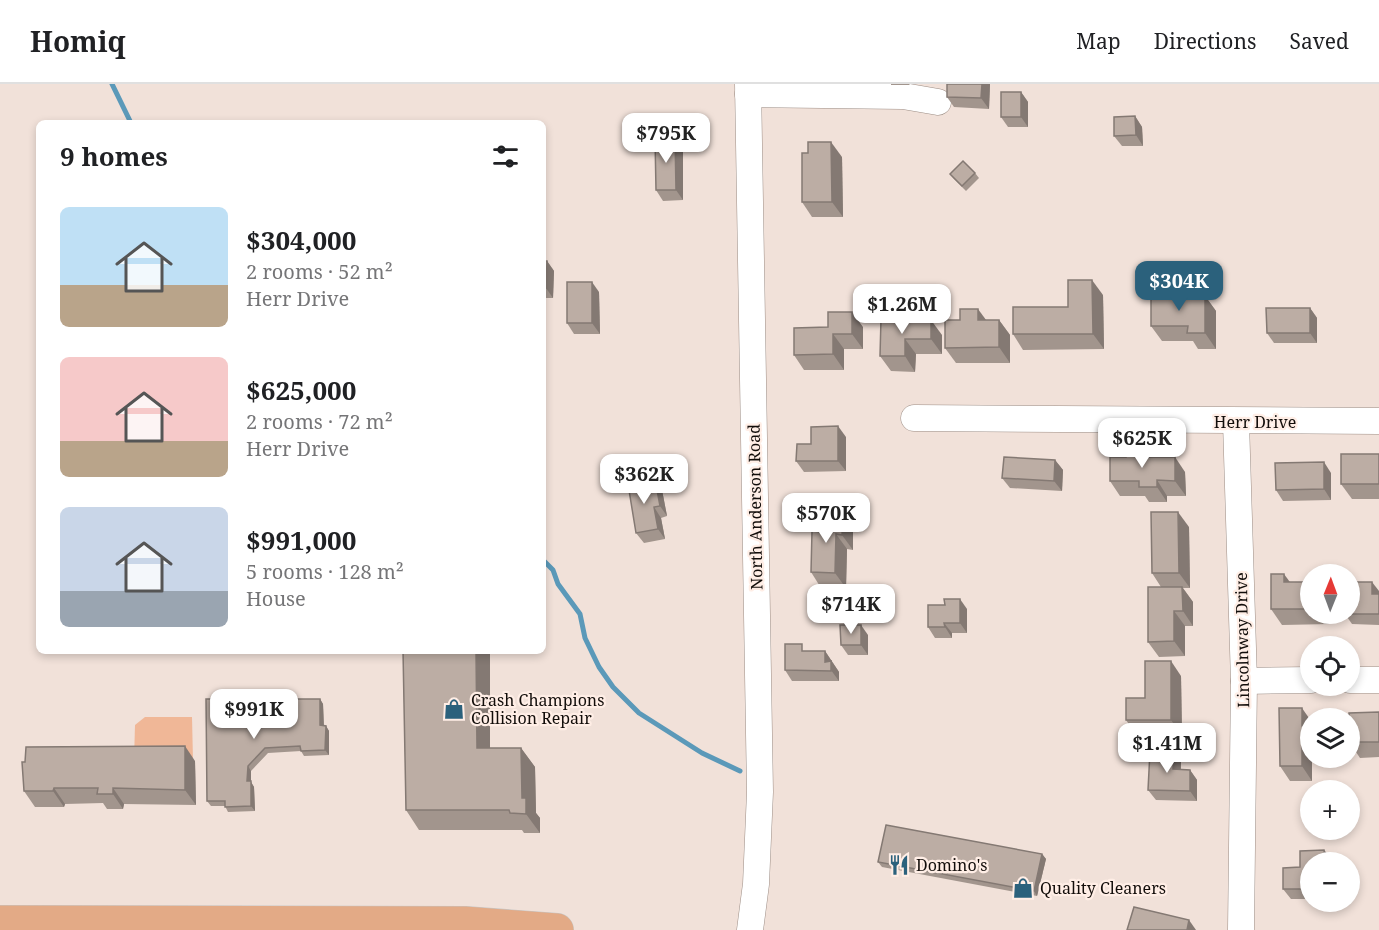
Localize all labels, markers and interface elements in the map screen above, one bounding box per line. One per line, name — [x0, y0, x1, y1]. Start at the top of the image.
text: Homiq — [30, 22, 126, 60]
text: Map — [1076, 27, 1121, 55]
text: Directions — [1154, 27, 1256, 55]
text: Saved — [1289, 27, 1349, 55]
pin: $795K — [624, 113, 708, 164]
text: $795K — [636, 119, 696, 146]
text: 9 homes — [60, 138, 168, 174]
icon: filters — [489, 140, 522, 173]
text: $304,000 — [246, 222, 356, 258]
icon: home — [108, 231, 180, 303]
text: 2 rooms · 52 m² — [246, 258, 393, 285]
pin: $304K — [1137, 261, 1221, 312]
text: $304K — [1149, 267, 1209, 294]
pin: $1.26M — [853, 284, 951, 335]
text: Herr Drive — [246, 285, 349, 312]
text: $1.26M — [867, 290, 937, 317]
text: $625,000 — [246, 372, 356, 408]
icon: home — [108, 381, 180, 453]
text: 2 rooms · 72 m² — [246, 408, 393, 435]
street label: Herr Drive — [1214, 411, 1296, 433]
pin: $625K — [1100, 418, 1184, 469]
street label: North Anderson Road — [743, 424, 767, 590]
text: $625K — [1112, 424, 1172, 451]
text: Herr Drive — [246, 435, 349, 462]
pin: $362K — [602, 454, 686, 505]
text: $362K — [614, 460, 674, 487]
pin: $570K — [784, 493, 868, 544]
text: $570K — [796, 499, 856, 526]
text: $991,000 — [246, 522, 356, 558]
icon: home — [108, 531, 180, 603]
text: 5 rooms · 128 m² — [246, 558, 404, 585]
north arrow — [1300, 564, 1360, 624]
map controls — [1300, 564, 1360, 912]
street label: Lincolnway Drive — [1230, 572, 1254, 708]
pin: $714K — [809, 584, 893, 635]
text: House — [246, 585, 306, 612]
text: $714K — [821, 590, 881, 617]
button: locate — [1300, 636, 1360, 696]
pin: $991K — [212, 689, 296, 740]
place label: Crash Champions Collision Repair — [471, 689, 604, 729]
text: $991K — [224, 695, 284, 722]
shop icon: Crash Champions Collision Repair — [442, 697, 466, 721]
button: layers — [1300, 708, 1360, 768]
pin: $1.41M — [1118, 723, 1216, 774]
text: $1.41M — [1132, 729, 1202, 756]
button: + — [1300, 780, 1360, 840]
button: − — [1300, 852, 1360, 912]
restaurant icon: Domino's — [887, 853, 911, 877]
place label: Domino's — [916, 854, 987, 876]
shop icon: Quality Cleaners — [1011, 876, 1035, 900]
place label: Quality Cleaners — [1040, 877, 1166, 899]

